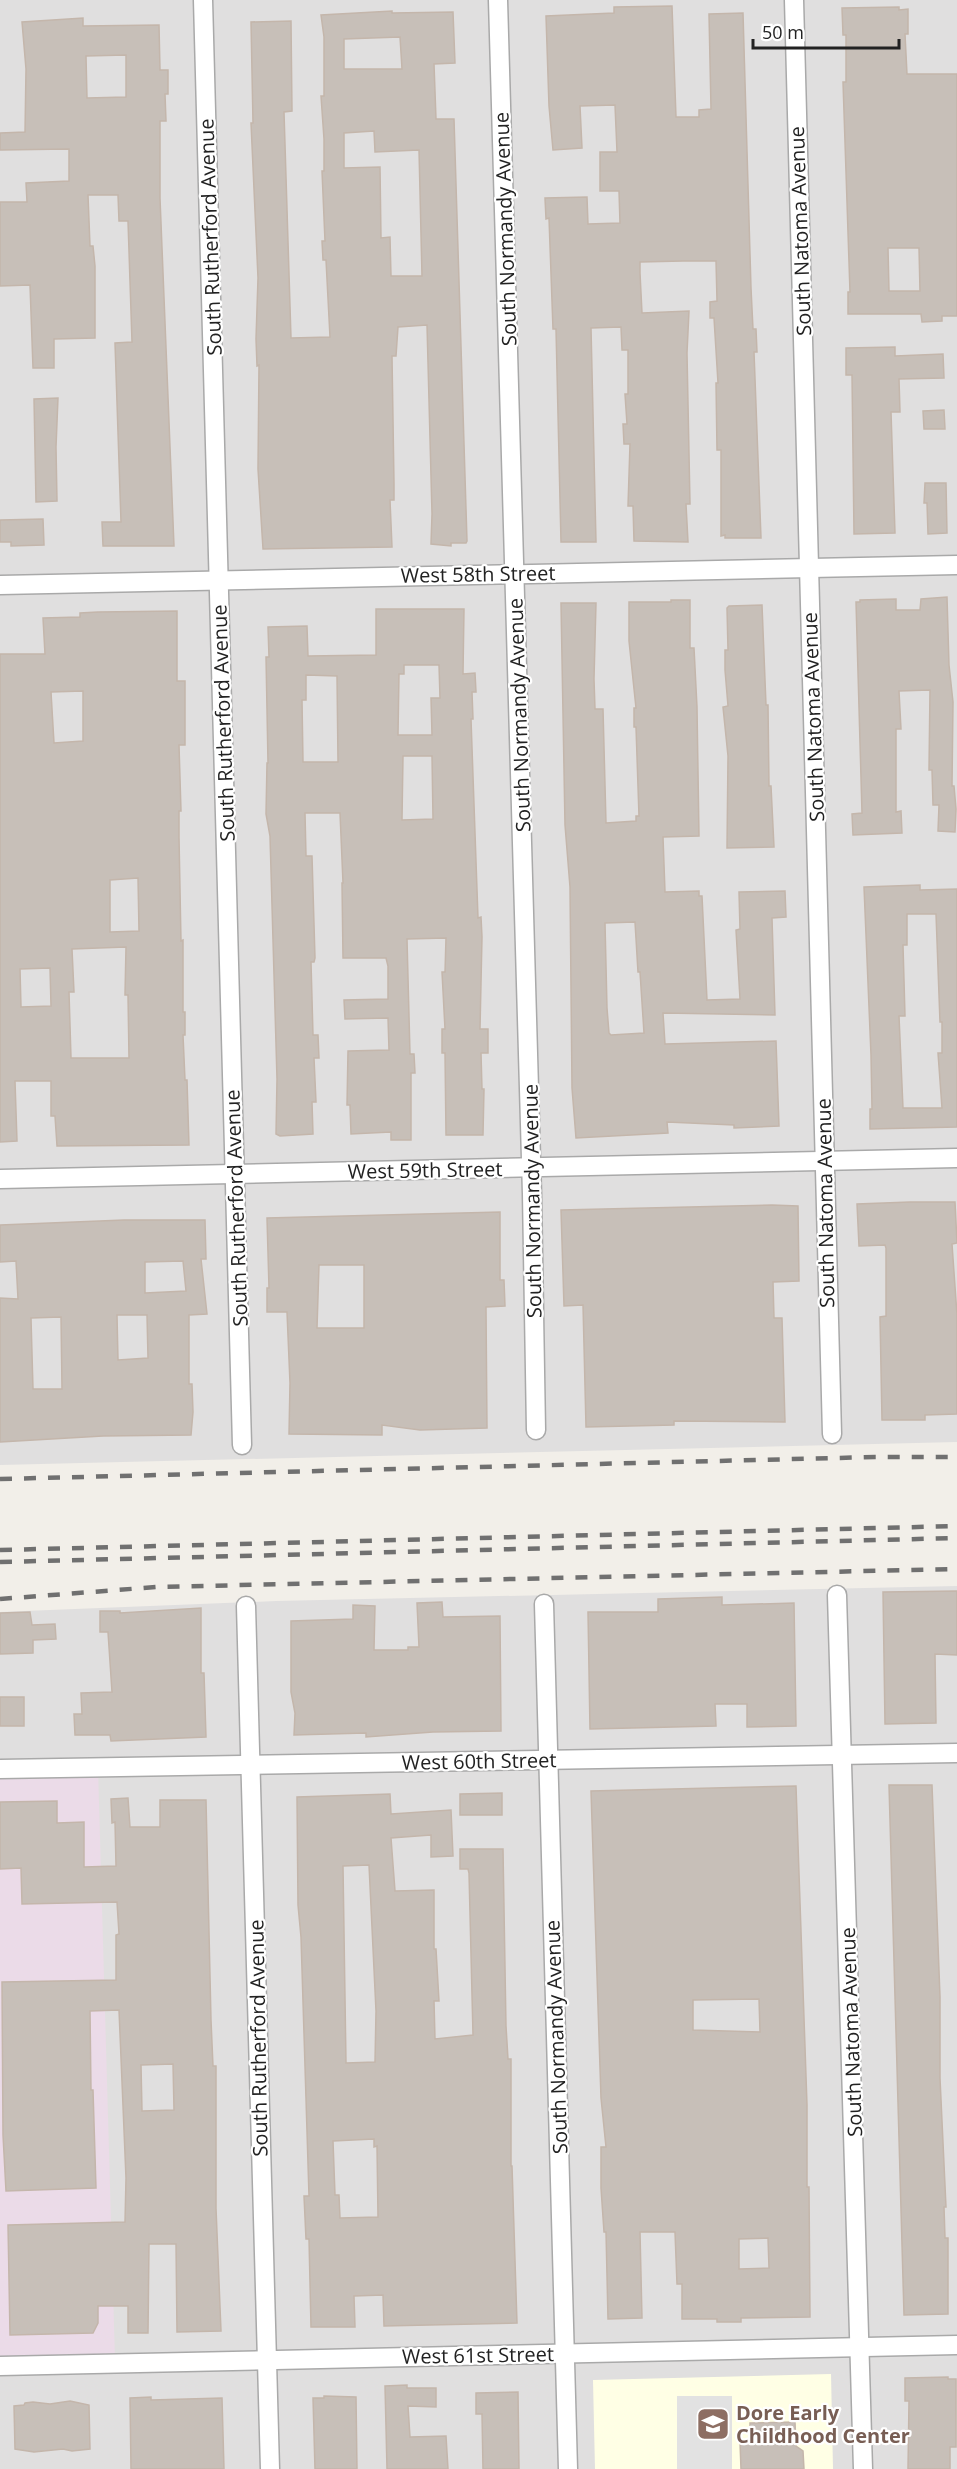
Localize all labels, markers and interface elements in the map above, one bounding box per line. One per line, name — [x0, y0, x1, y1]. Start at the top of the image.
scale bar — [753, 12, 898, 50]
text: 50 m — [762, 20, 804, 44]
street label: South Normandy Avenue — [487, 112, 523, 346]
street label: South Rutherford Avenue — [192, 118, 228, 356]
street label: South Natoma Avenue — [783, 126, 817, 336]
street label: West 58th Street — [400, 559, 556, 589]
street label: South Normandy Avenue — [501, 598, 537, 832]
street label: South Rutherford Avenue — [205, 604, 241, 842]
street label: South Natoma Avenue — [796, 612, 830, 822]
street label: South Normandy Avenue — [516, 1084, 548, 1318]
street label: South Rutherford Avenue — [218, 1089, 254, 1327]
street label: South Natoma Avenue — [810, 1098, 840, 1308]
street label: West 59th Street — [347, 1155, 503, 1185]
street label: West 60th Street — [401, 1746, 557, 1776]
street label: South Rutherford Avenue — [242, 1919, 274, 2157]
street label: South Normandy Avenue — [538, 1920, 574, 2154]
street label: South Natoma Avenue — [834, 1927, 868, 2137]
street label: West 61st Street — [402, 2340, 554, 2370]
place label: Dore Early Childhood Center — [736, 2399, 910, 2449]
school or university icon: Dore Early Childhood Center — [695, 2406, 731, 2442]

